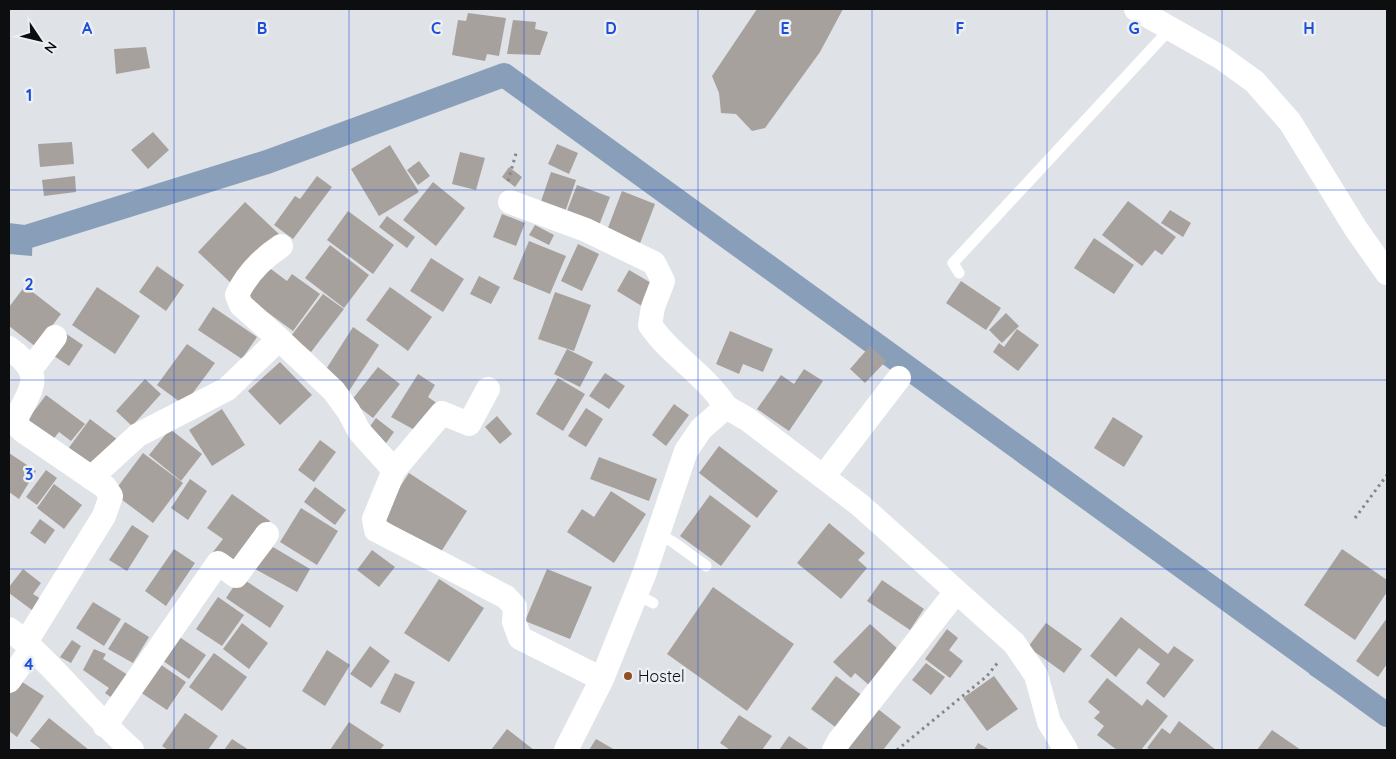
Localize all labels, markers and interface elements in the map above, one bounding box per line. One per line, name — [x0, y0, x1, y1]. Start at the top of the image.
north arrow — [15, 15, 65, 65]
text: A — [82, 18, 93, 38]
text: B — [257, 18, 267, 38]
text: C — [431, 18, 441, 38]
text: D — [605, 18, 617, 38]
text: E — [780, 18, 790, 38]
text: F — [956, 18, 965, 38]
text: G — [1128, 18, 1140, 38]
text: H — [1303, 18, 1315, 38]
text: N — [40, 38, 61, 57]
text: 1 — [26, 85, 32, 105]
text: 2 — [24, 274, 34, 294]
text: 3 — [25, 464, 33, 484]
text: 4 — [24, 654, 34, 674]
place label: Hostel — [638, 666, 685, 686]
marker: Hostel — [622, 670, 634, 682]

